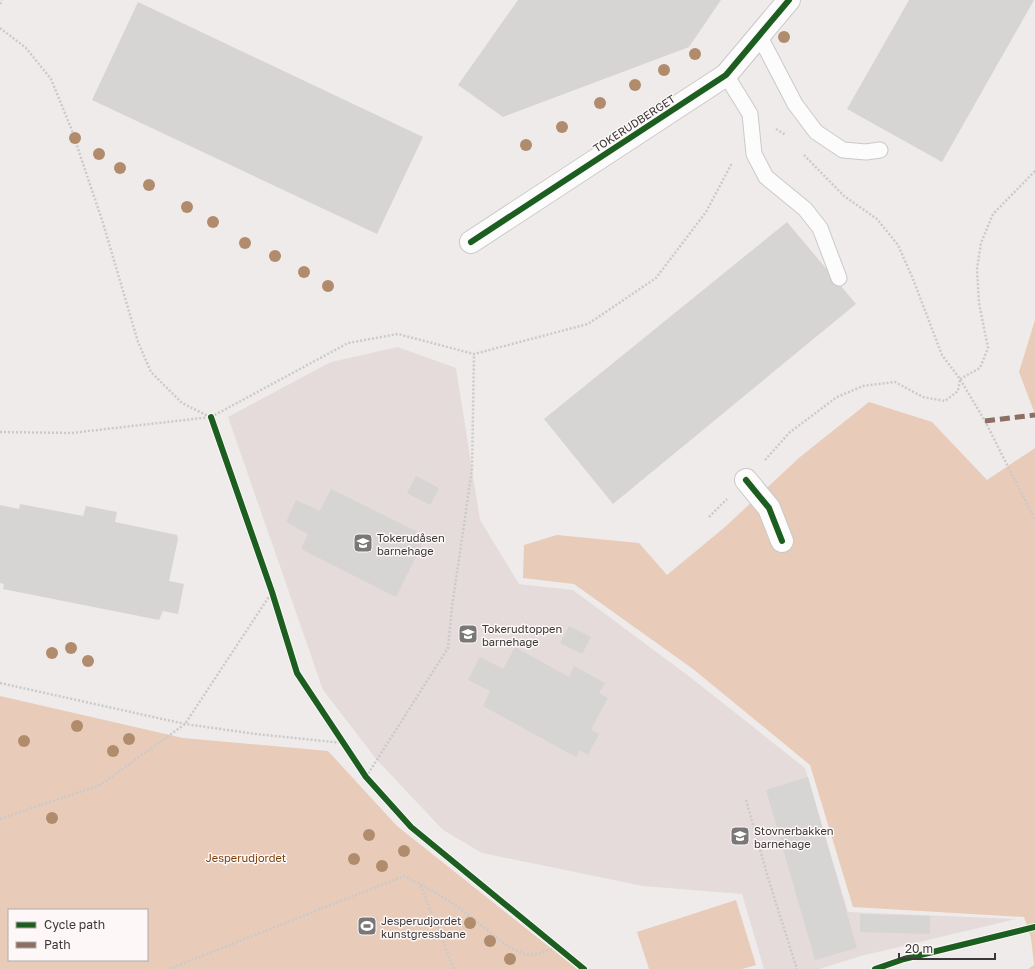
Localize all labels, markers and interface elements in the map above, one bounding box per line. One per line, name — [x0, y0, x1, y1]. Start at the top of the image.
street label: TOKERUDBERGET — [591, 92, 678, 154]
place label: Tokerudåsen barnehage — [377, 531, 445, 557]
school or university icon: Tokerudåsen barnehage — [352, 532, 374, 554]
place label: Tokerudtoppen barnehage — [482, 622, 562, 648]
school or university icon: Tokerudtoppen barnehage — [457, 623, 479, 645]
place label: Stovnerbakken barnehage — [754, 824, 834, 850]
school or university icon: Stovnerbakken barnehage — [729, 825, 751, 847]
park label: Jesperudjordet — [206, 851, 286, 864]
legend — [8, 909, 148, 961]
place label: Jesperudjordet kunstgressbane — [381, 914, 466, 940]
sports icon: Jesperudjordet kunstgressbane — [356, 915, 378, 937]
text: Cycle path — [44, 917, 105, 932]
scale bar — [899, 935, 995, 961]
text: Path — [44, 937, 71, 952]
text: 20 m — [905, 941, 933, 956]

